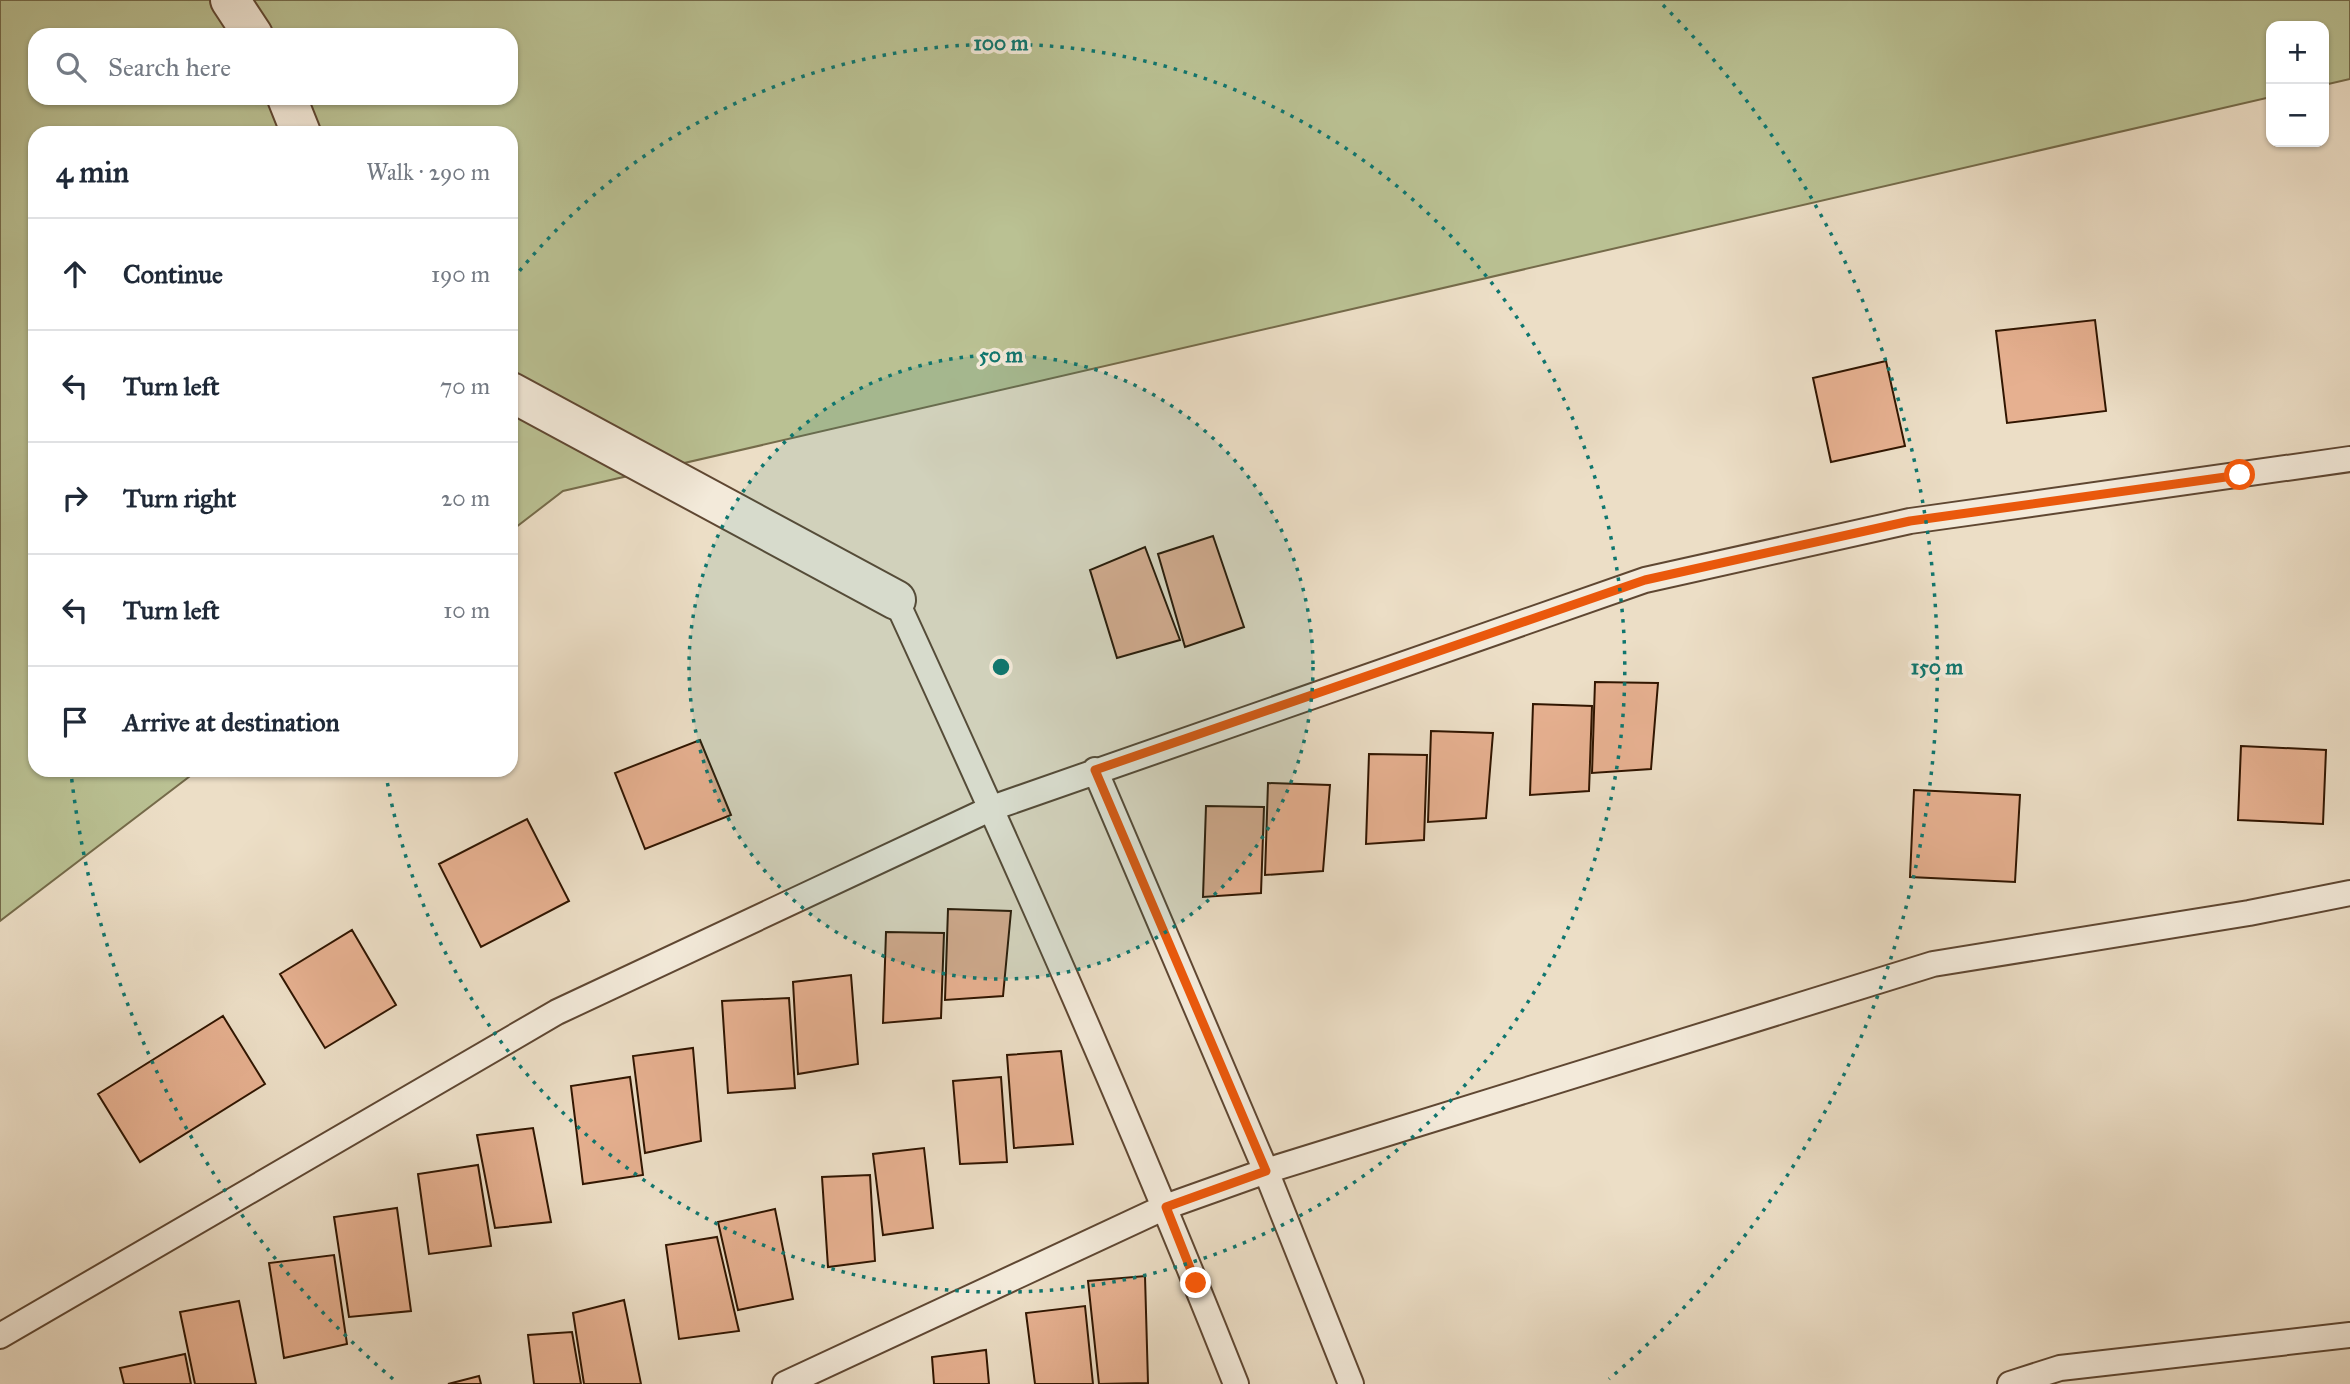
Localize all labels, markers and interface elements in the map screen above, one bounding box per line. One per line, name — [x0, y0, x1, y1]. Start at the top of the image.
map controls — [2266, 21, 2329, 147]
button: + — [2266, 21, 2329, 84]
search box — [28, 28, 518, 105]
text: 100 m — [974, 30, 1029, 56]
icon: search — [52, 48, 90, 86]
text: Search here — [108, 51, 231, 83]
button: − — [2266, 84, 2329, 147]
text: 4 min — [56, 154, 129, 190]
text: Walk · 290 m — [366, 158, 490, 186]
icon: ahead — [56, 255, 94, 293]
text: Continue — [123, 258, 223, 290]
text: 190 m — [431, 260, 490, 288]
text: 50 m — [979, 342, 1023, 368]
icon: left — [56, 367, 94, 405]
text: Turn left — [123, 370, 219, 402]
text: 70 m — [440, 372, 490, 400]
route start — [2224, 459, 2255, 490]
icon: right — [56, 479, 94, 517]
text: Turn right — [123, 482, 236, 514]
text: 20 m — [441, 484, 490, 512]
icon: left — [56, 591, 94, 629]
text: Turn left — [123, 594, 219, 626]
text: 10 m — [443, 596, 490, 624]
text: 150 m — [1911, 654, 1963, 680]
centre of rings — [989, 655, 1013, 679]
icon: arrive — [56, 703, 94, 741]
text: Arrive at destination — [123, 706, 340, 738]
route end — [1180, 1267, 1211, 1298]

